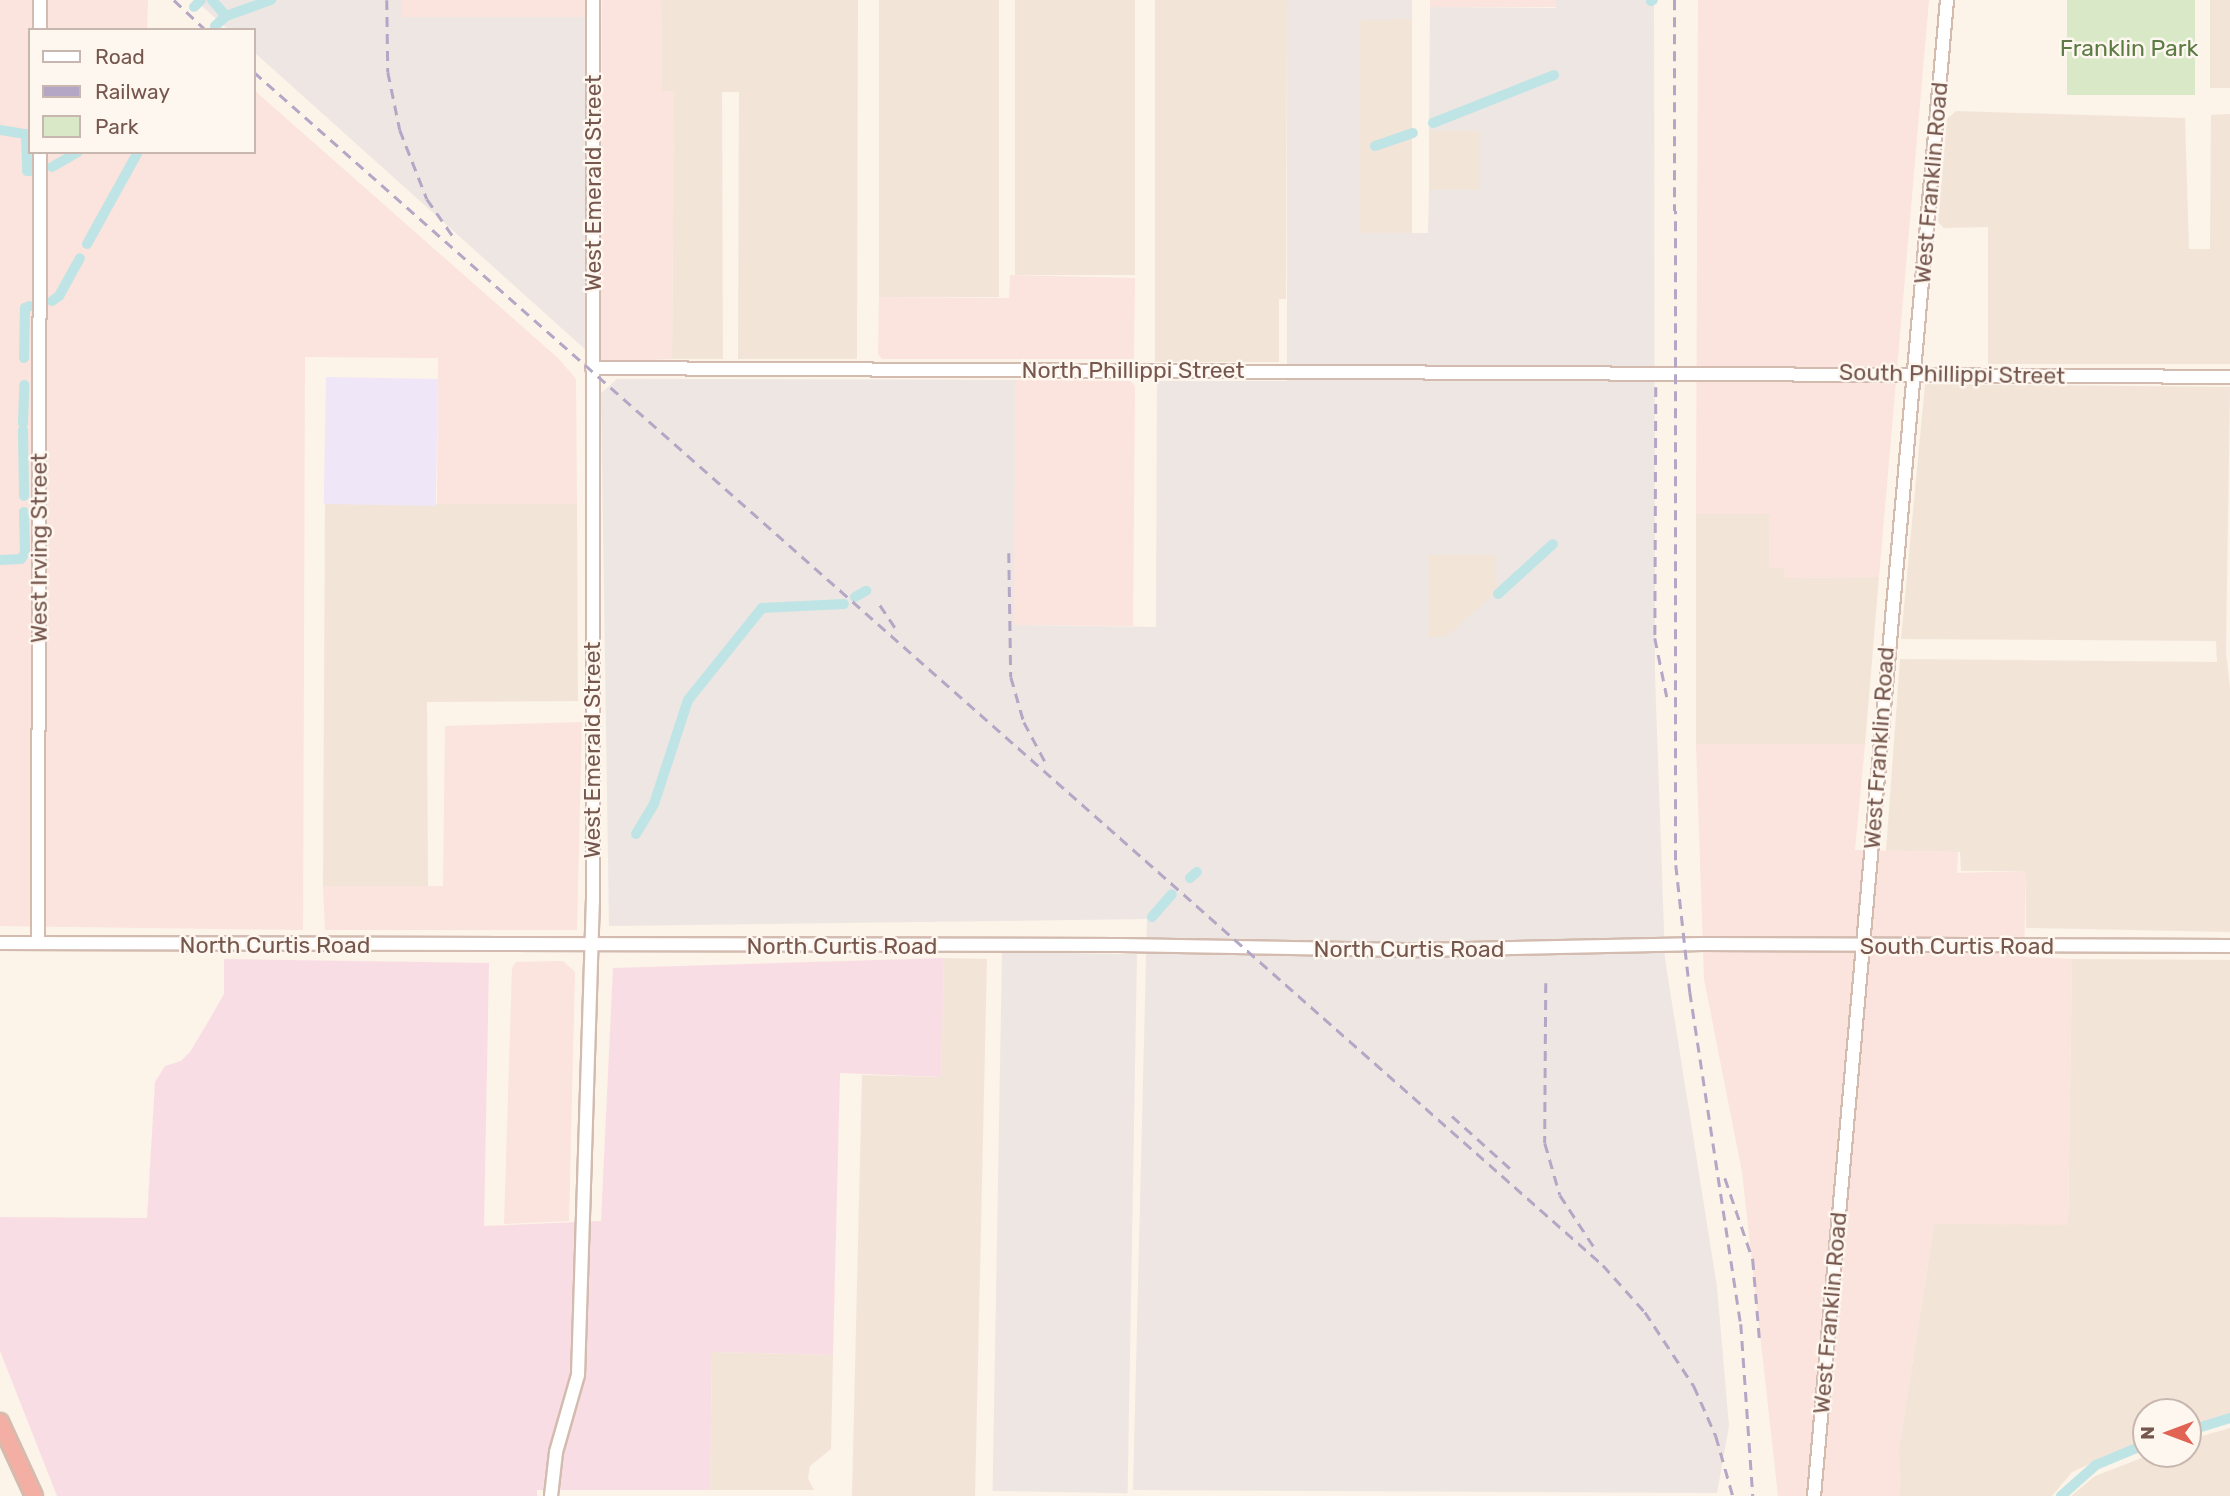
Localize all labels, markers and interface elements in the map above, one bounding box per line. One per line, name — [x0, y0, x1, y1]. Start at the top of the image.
legend — [28, 28, 256, 154]
park label: Franklin Park — [2060, 34, 2198, 62]
text: Road — [95, 44, 145, 69]
street label: West Emerald Street — [579, 74, 607, 292]
text: Railway — [95, 79, 170, 104]
street label: West Franklin Road — [1908, 81, 1954, 285]
text: Park — [95, 114, 139, 139]
street label: North Phillippi Street — [1022, 356, 1244, 384]
street label: South Phillippi Street — [1839, 358, 2065, 390]
street label: West Irving Street — [25, 453, 53, 643]
street label: West Emerald Street — [578, 641, 606, 859]
street label: West Franklin Road — [1858, 646, 1900, 850]
street label: North Curtis Road — [180, 931, 370, 959]
street label: North Curtis Road — [747, 932, 937, 960]
street label: South Curtis Road — [1860, 932, 2054, 960]
street label: North Curtis Road — [1314, 935, 1504, 963]
street label: West Franklin Road — [1807, 1211, 1853, 1415]
north arrow — [2132, 1398, 2202, 1468]
text: N — [2136, 1426, 2159, 1440]

